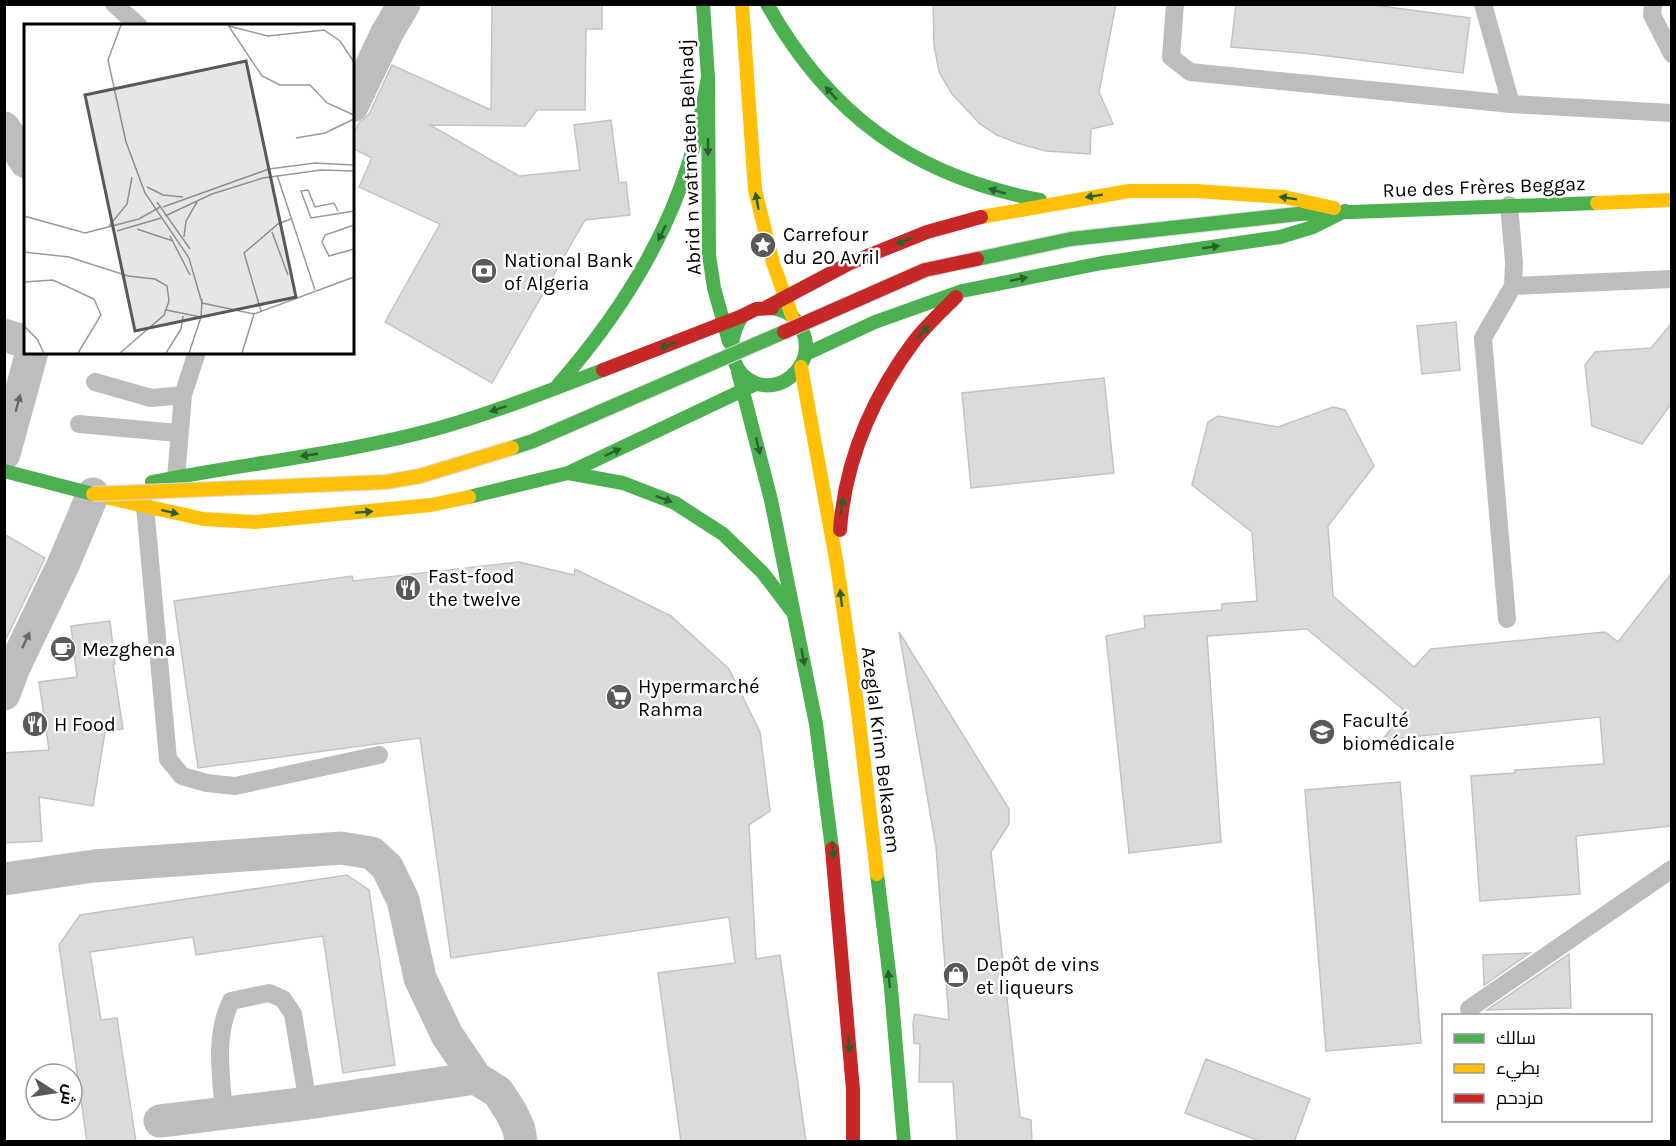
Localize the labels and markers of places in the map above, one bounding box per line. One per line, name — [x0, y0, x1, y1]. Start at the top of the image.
place label: Carrefour du 20 Avril — [783, 223, 880, 269]
place icon: Carrefour du 20 Avril — [748, 230, 778, 260]
place label: National Bank of Algeria — [504, 249, 633, 295]
bank icon: National Bank of Algeria — [469, 256, 499, 286]
place label: Fast-food the twelve — [428, 565, 521, 611]
restaurant icon: Fast-food the twelve — [393, 573, 423, 603]
cafe icon: Mezghena — [48, 634, 78, 664]
place label: Mezghena — [82, 638, 175, 661]
place label: Hypermarché Rahma — [638, 675, 759, 721]
supermarket icon: Hypermarché Rahma — [604, 682, 634, 712]
restaurant icon: H Food — [20, 709, 50, 739]
place label: Faculté biomédicale — [1342, 709, 1455, 755]
place label: H Food — [54, 713, 116, 736]
school or university icon: Faculté biomédicale — [1307, 717, 1337, 747]
place label: Depôt de vins et liqueurs — [976, 953, 1100, 999]
shop icon: Depôt de vins et liqueurs — [941, 960, 971, 990]

